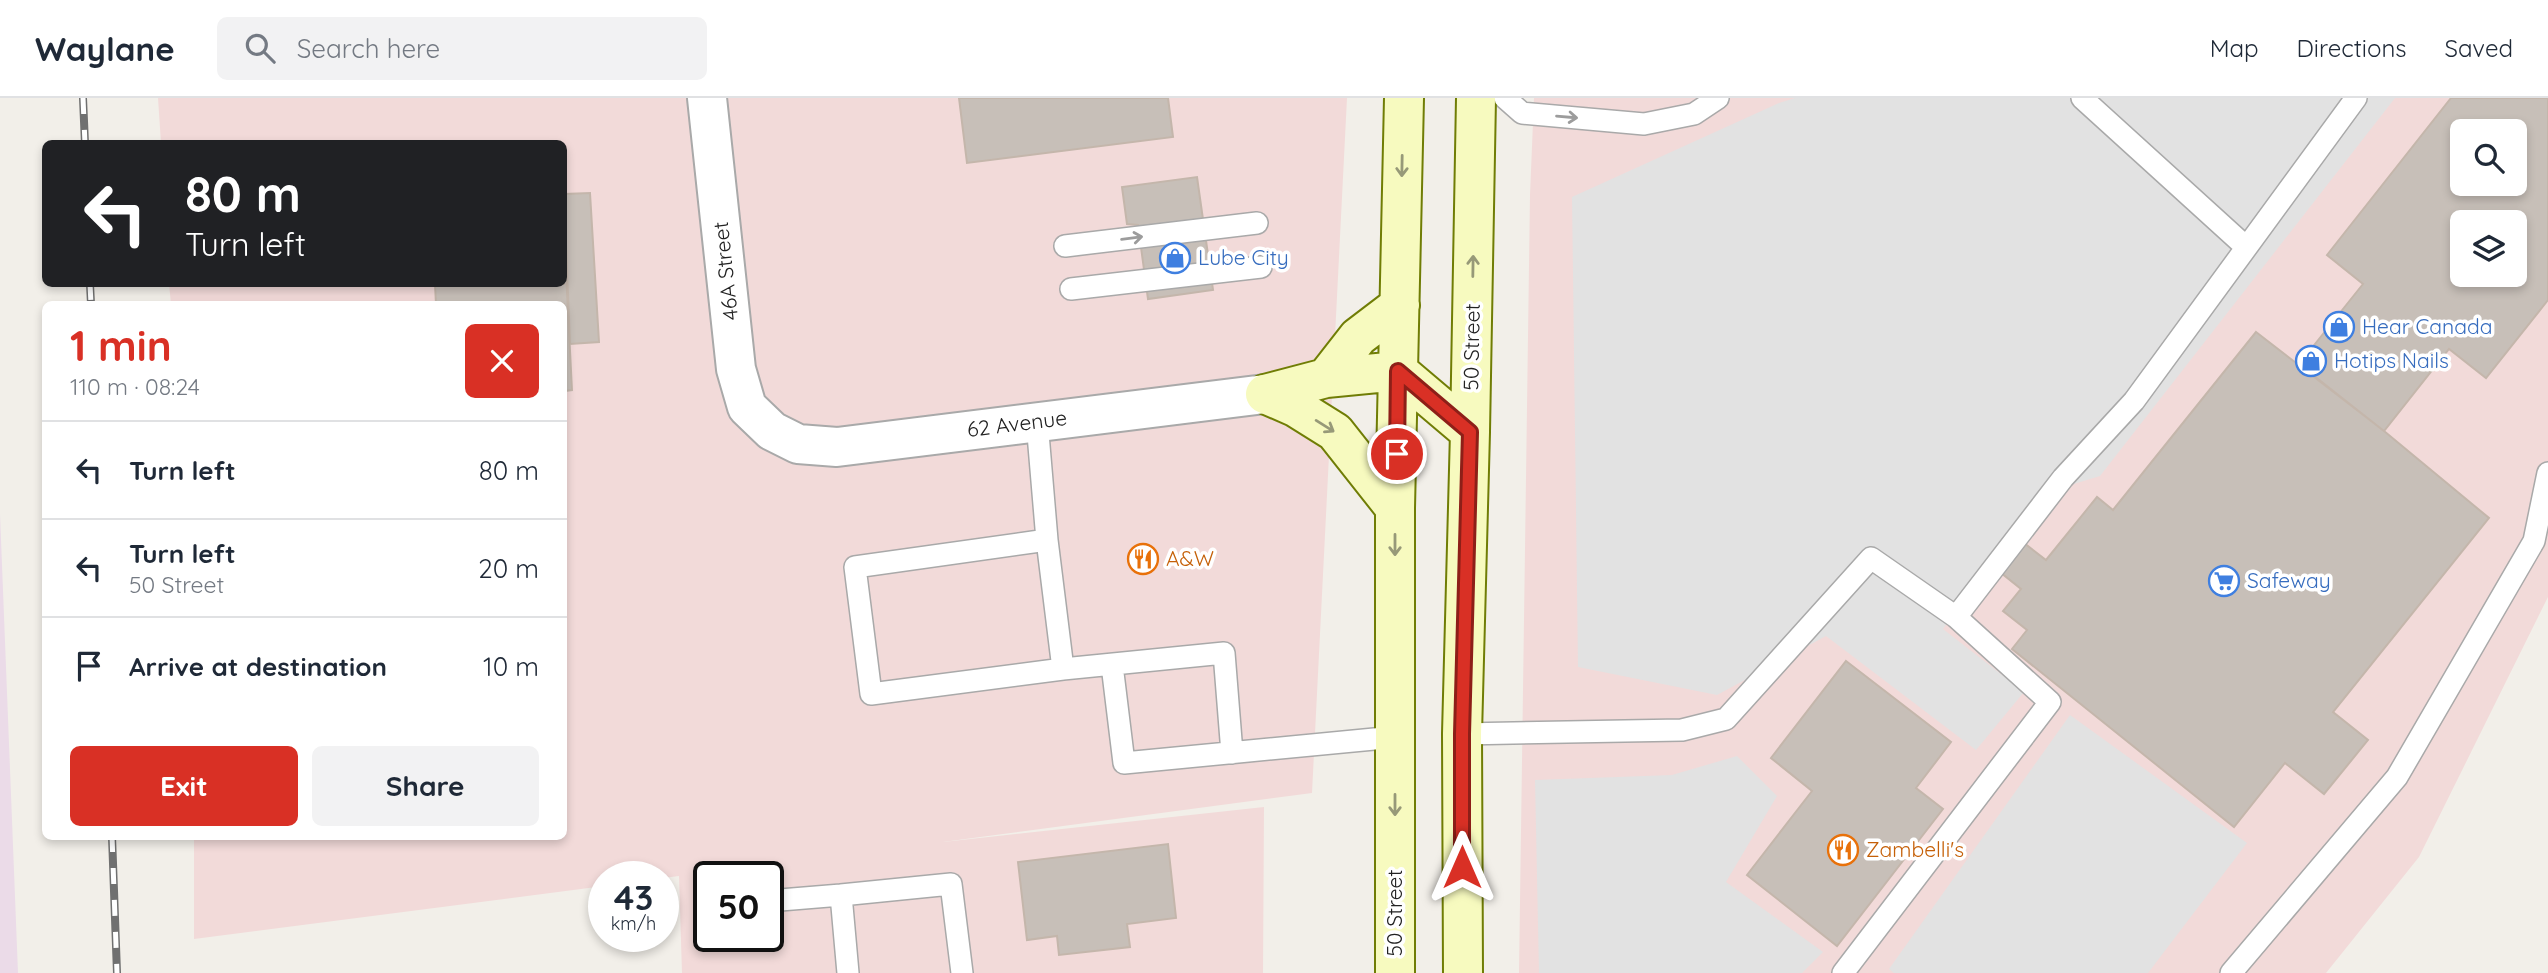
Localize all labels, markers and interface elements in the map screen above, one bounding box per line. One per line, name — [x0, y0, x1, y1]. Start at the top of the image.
search box — [217, 17, 707, 80]
text: Waylane — [35, 28, 175, 69]
icon: search — [241, 29, 279, 67]
text: Search here — [297, 32, 440, 65]
text: Map — [2210, 33, 2259, 63]
text: Directions — [2297, 33, 2407, 63]
text: Saved — [2445, 33, 2513, 63]
one-way arrow — [1555, 111, 1578, 124]
map controls — [2450, 119, 2527, 287]
button: search — [2450, 119, 2527, 196]
one-way arrow — [1396, 154, 1409, 177]
text: 80 m — [185, 163, 301, 224]
icon: left — [70, 168, 161, 259]
button: layers — [2450, 210, 2527, 287]
street label: 46A Street — [707, 220, 743, 322]
text: Turn left — [185, 224, 306, 264]
one-way arrow — [1121, 231, 1143, 244]
shop icon: Lube City — [1158, 241, 1192, 275]
place label: Lube City — [1198, 244, 1289, 270]
one-way arrow — [1466, 255, 1480, 278]
street label: 50 Street — [1457, 303, 1485, 391]
shop icon: Hear Canada — [2322, 310, 2356, 344]
place label: Hear Canada — [2362, 313, 2492, 339]
text: 1 min — [70, 319, 172, 372]
button: close — [465, 324, 539, 398]
shop icon: Hotips Nails — [2294, 344, 2328, 378]
place label: Hotips Nails — [2334, 347, 2449, 373]
text: 110 m · 08:24 — [70, 372, 200, 401]
street label: 62 Avenue — [965, 404, 1068, 442]
one-way arrow — [1315, 418, 1334, 433]
pin — [1367, 424, 1427, 484]
icon: arrive — [1378, 435, 1416, 473]
icon: left — [70, 451, 108, 489]
text: Turn left — [129, 454, 236, 487]
text: 80 m — [479, 454, 539, 487]
one-way arrow — [1388, 533, 1402, 556]
text: Turn left — [129, 537, 236, 570]
restaurant icon: A&W — [1126, 542, 1160, 576]
place label: A&W — [1166, 545, 1214, 571]
icon: left — [70, 549, 108, 587]
text: 20 m — [478, 552, 539, 585]
supermarket icon: Safeway — [2207, 564, 2241, 598]
place label: Safeway — [2247, 567, 2331, 593]
text: 50 Street — [129, 570, 224, 599]
icon: arrive — [70, 647, 108, 685]
text: Arrive at destination — [129, 650, 387, 683]
text: 10 m — [483, 650, 539, 683]
button: Exit — [70, 746, 298, 826]
button: Share — [312, 746, 539, 826]
one-way arrow — [1388, 793, 1402, 816]
position arrow — [1425, 830, 1499, 904]
restaurant icon: Zambelli's — [1826, 833, 1860, 867]
place label: Zambelli's — [1866, 836, 1964, 862]
speed limit sign: 50 — [693, 861, 784, 952]
street label: 50 Street — [1381, 869, 1407, 957]
text: 43 — [614, 875, 653, 919]
text: km/h — [611, 912, 656, 935]

